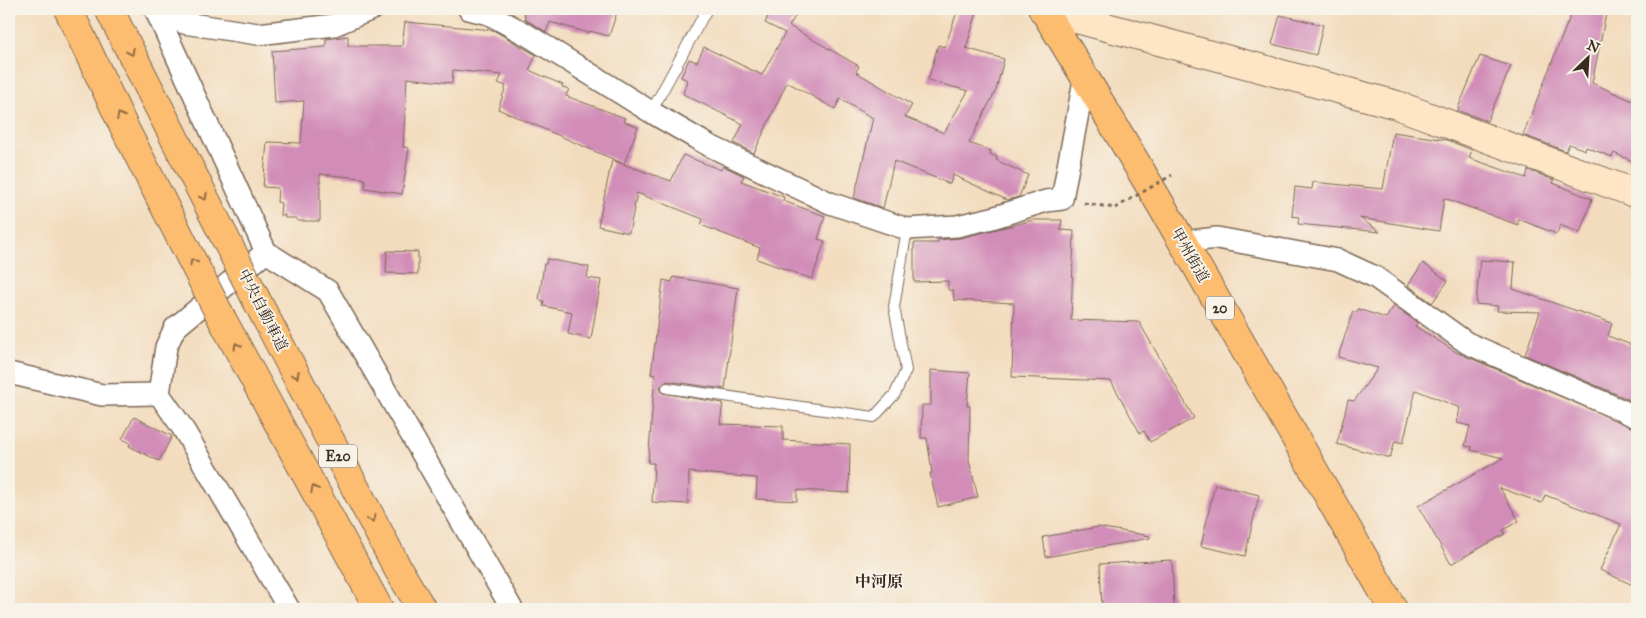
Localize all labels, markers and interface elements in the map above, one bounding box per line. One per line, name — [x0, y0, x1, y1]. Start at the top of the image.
north arrow — [1564, 32, 1614, 82]
text: N — [1584, 36, 1602, 57]
one-way arrow — [125, 47, 135, 56]
one-way arrow — [115, 112, 126, 121]
one-way arrow — [198, 192, 208, 201]
street label: 甲州街道 — [1167, 225, 1213, 285]
one-way arrow — [189, 258, 199, 267]
street label: 中央自動車道 — [235, 266, 291, 354]
road number: 20 — [1206, 296, 1234, 320]
one-way arrow — [233, 343, 243, 352]
one-way arrow — [290, 370, 300, 379]
road number: E20 — [319, 444, 357, 468]
one-way arrow — [310, 486, 320, 495]
one-way arrow — [365, 514, 375, 523]
district label: 中河原 — [855, 572, 903, 591]

